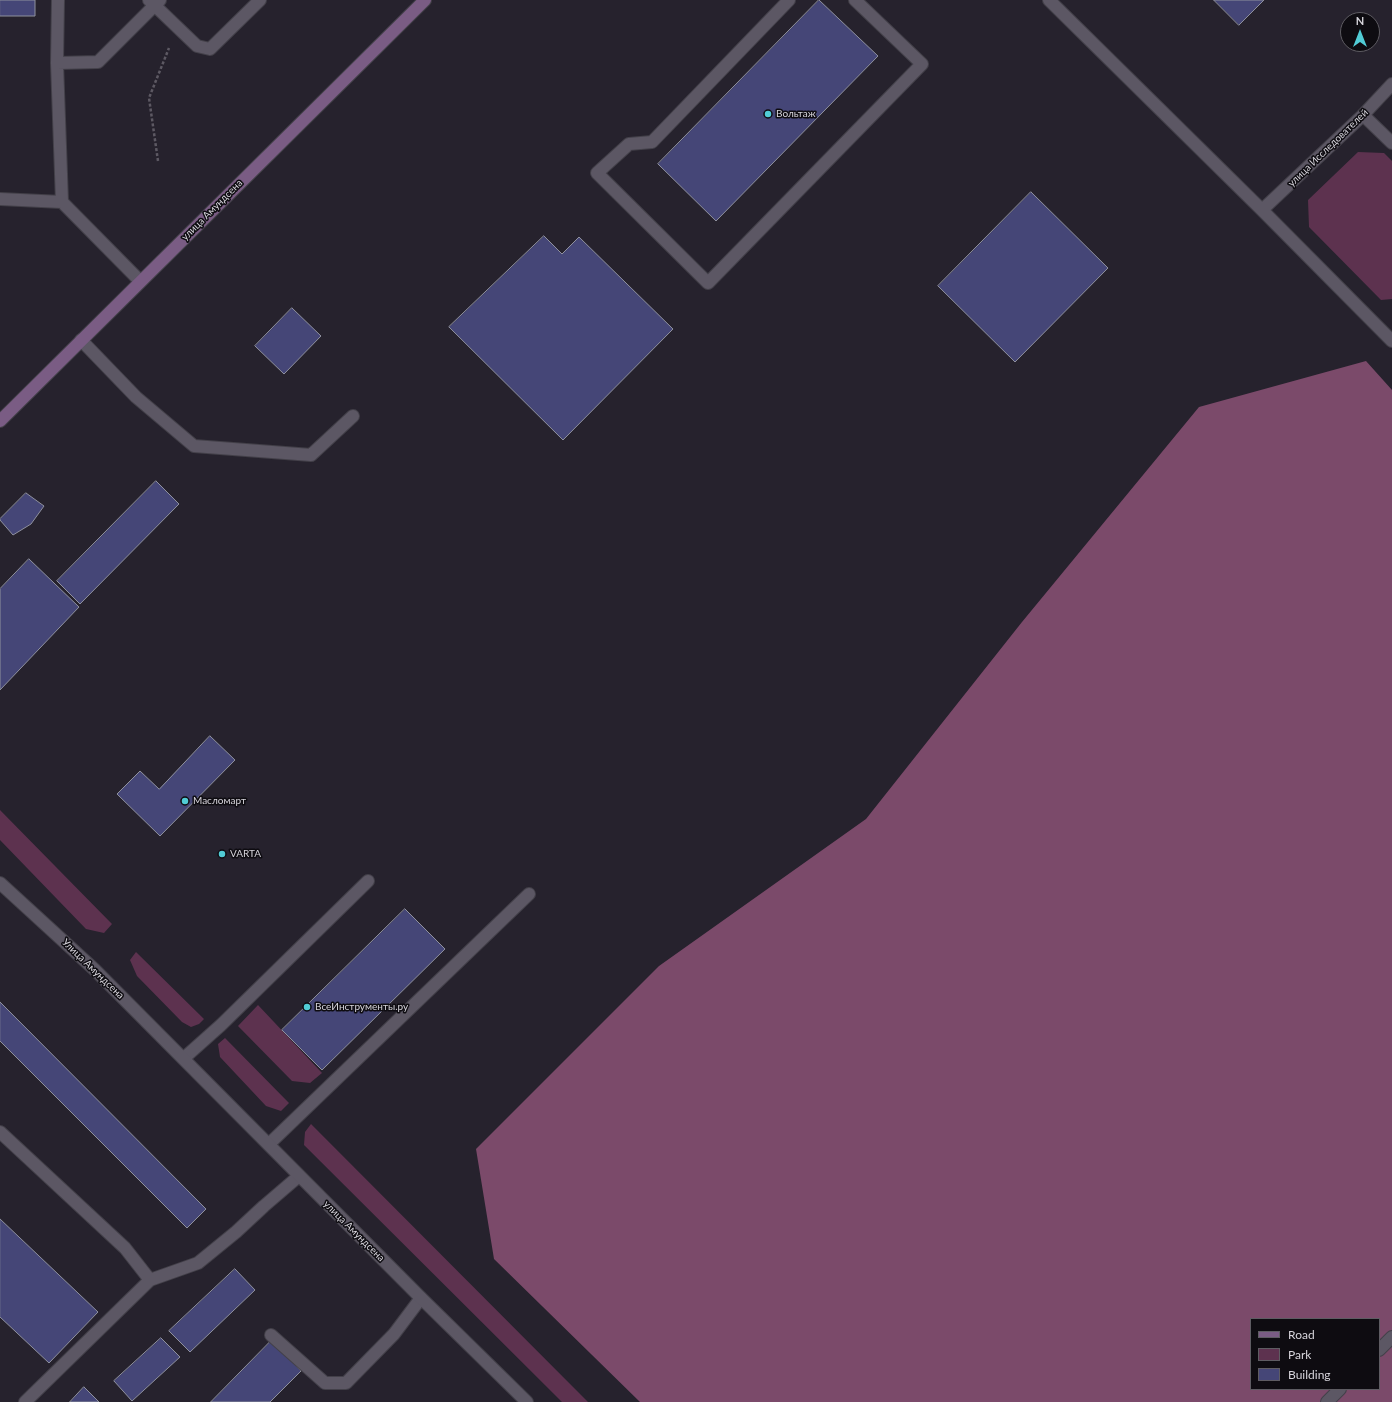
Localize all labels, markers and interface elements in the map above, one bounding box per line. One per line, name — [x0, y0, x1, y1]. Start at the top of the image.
north arrow — [1340, 12, 1380, 52]
text: N — [1356, 14, 1364, 27]
street label: улица Исследователей — [1286, 107, 1370, 189]
place label: Вольтаж — [776, 108, 816, 120]
marker: Вольтаж — [763, 109, 773, 119]
street label: улица Амундсена — [179, 177, 245, 243]
place label: Масломарт — [193, 795, 246, 807]
marker: Масломарт — [180, 796, 190, 806]
place label: VARTA — [230, 848, 261, 860]
marker: VARTA — [217, 849, 227, 859]
street label: Улица Амундсена — [60, 936, 126, 1002]
place label: ВсеИнструменты.ру — [315, 1001, 408, 1013]
marker: ВсеИнструменты.ру — [302, 1002, 312, 1012]
street label: улица Амундсена — [321, 1198, 387, 1264]
legend — [1250, 1318, 1380, 1390]
text: Road — [1288, 1327, 1315, 1342]
text: Park — [1288, 1347, 1311, 1362]
text: Building — [1288, 1367, 1331, 1382]

